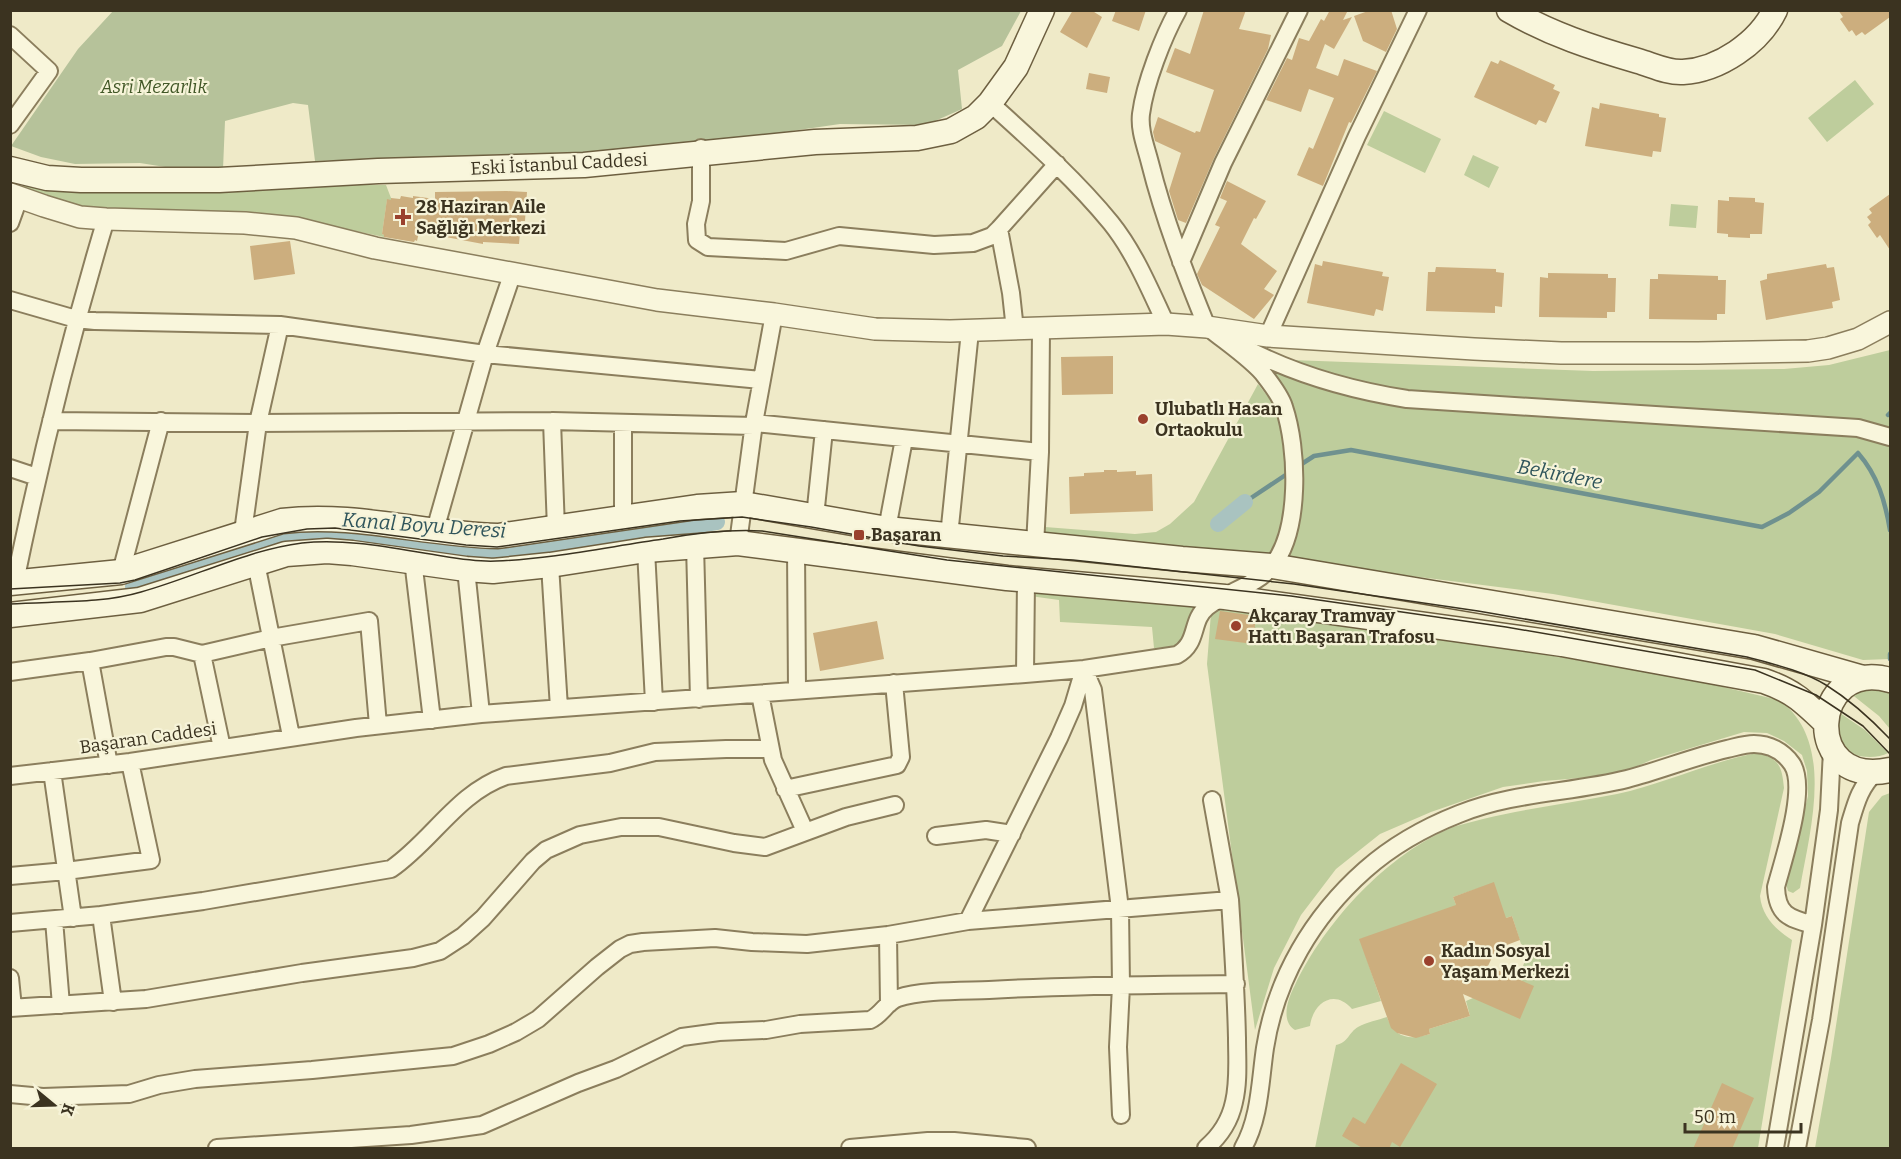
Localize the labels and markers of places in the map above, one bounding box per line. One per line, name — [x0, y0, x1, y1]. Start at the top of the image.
place label: 28 Haziran Aile Sağlığı Merkezi — [416, 196, 546, 239]
marker: 28 Haziran Aile Sağlığı Merkezi — [394, 208, 412, 226]
place label: Ulubatlı Hasan Ortaokulu — [1155, 398, 1283, 441]
marker: Ulubatlı Hasan Ortaokulu — [1136, 412, 1150, 426]
place label: Başaran — [871, 524, 942, 546]
marker: Başaran — [852, 528, 866, 542]
place label: Akçaray Tramvay Hattı Başaran Trafosu — [1248, 605, 1435, 648]
marker: Akçaray Tramvay Hattı Başaran Trafosu — [1229, 619, 1243, 633]
place label: Kadın Sosyal Yaşam Merkezi — [1441, 940, 1570, 983]
marker: Kadın Sosyal Yaşam Merkezi — [1422, 954, 1436, 968]

